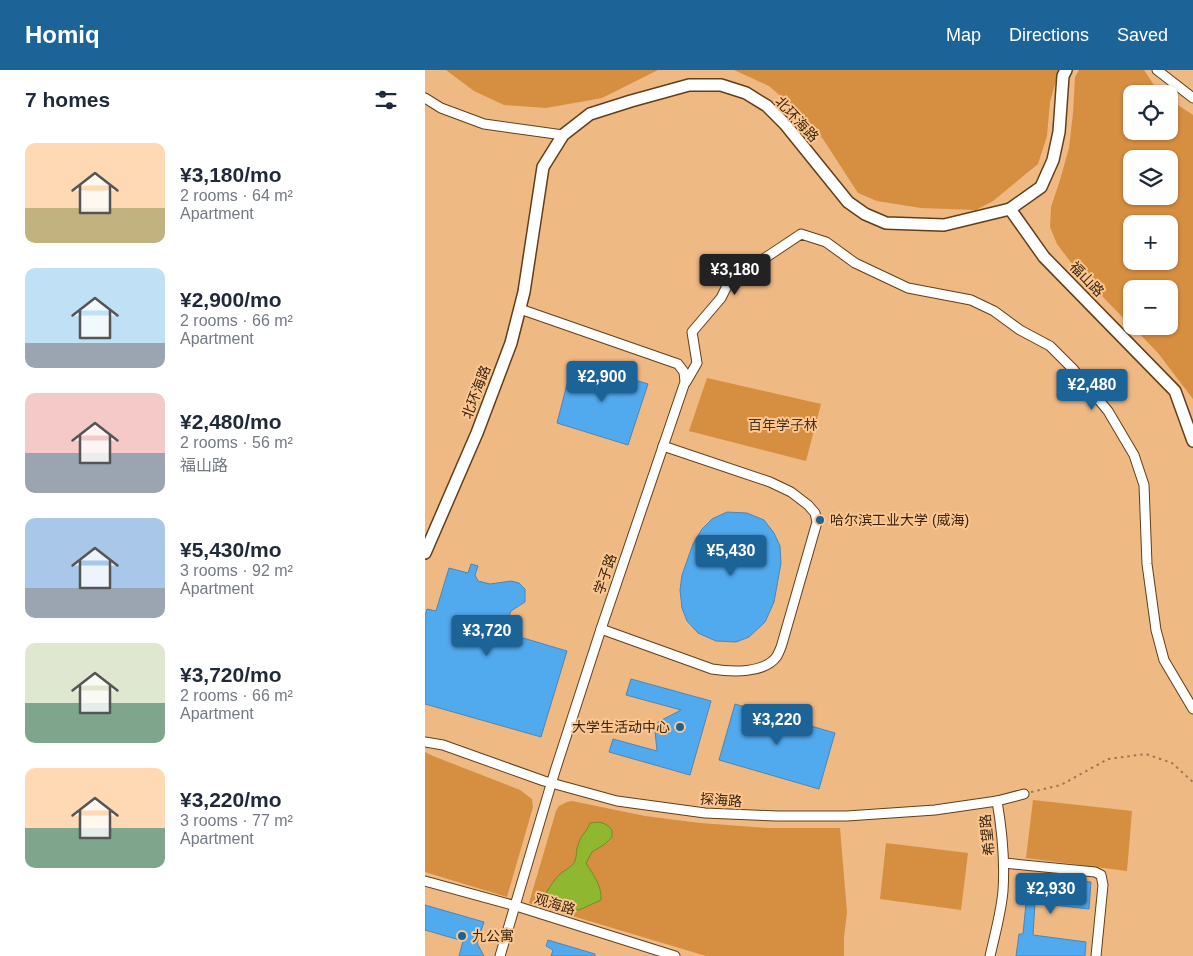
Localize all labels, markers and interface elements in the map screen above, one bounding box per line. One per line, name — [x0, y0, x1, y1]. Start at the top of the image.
text: Homiq — [25, 21, 100, 48]
text: Map — [946, 25, 981, 45]
text: Directions — [1009, 25, 1089, 45]
text: Saved — [1117, 25, 1168, 45]
map controls — [1123, 85, 1178, 335]
button: locate — [1123, 85, 1178, 140]
icon: filters — [372, 86, 400, 114]
text: 7 homes — [25, 88, 110, 111]
street label: 北环海路 — [772, 93, 822, 145]
button: layers — [1123, 150, 1178, 205]
icon: home — [65, 163, 125, 223]
text: ¥3,180/mo — [180, 163, 282, 186]
text: 2 rooms · 64 m² — [180, 187, 293, 204]
text: Apartment — [180, 205, 254, 222]
button: + — [1123, 215, 1178, 270]
pin: ¥3,180 — [694, 254, 776, 296]
street label: 福山路 — [1067, 258, 1107, 300]
text: ¥3,180 — [711, 261, 759, 278]
button: − — [1123, 280, 1178, 335]
icon: home — [65, 288, 125, 348]
text: ¥2,900/mo — [180, 288, 282, 311]
text: 2 rooms · 66 m² — [180, 312, 293, 329]
text: Apartment — [180, 330, 254, 347]
pin: ¥2,900 — [561, 360, 643, 403]
street label: 北环海路 — [458, 363, 494, 421]
text: ¥2,900 — [578, 368, 626, 385]
pin: ¥2,480 — [1051, 368, 1133, 411]
text: ¥2,480 — [1068, 376, 1116, 393]
text: ¥2,480/mo — [180, 410, 282, 433]
icon: home — [65, 413, 125, 473]
park label: 百年学子林 — [748, 417, 818, 433]
text: 2 rooms · 56 m² — [180, 434, 293, 451]
text: 福山路 — [180, 457, 228, 474]
place label: 哈尔滨工业大学 (威海) — [830, 512, 969, 528]
marker: 哈尔滨工业大学 (威海) — [814, 514, 826, 526]
pin: ¥5,430 — [690, 534, 772, 577]
icon: home — [65, 538, 125, 598]
text: ¥5,430/mo — [180, 538, 282, 561]
text: ¥5,430 — [707, 542, 755, 559]
street label: 学子路 — [591, 552, 619, 596]
text: 3 rooms · 92 m² — [180, 562, 293, 579]
text: Apartment — [180, 580, 254, 597]
pin: ¥3,720 — [446, 614, 528, 657]
text: ¥3,720 — [463, 622, 511, 639]
icon: home — [65, 663, 125, 723]
text: ¥3,720/mo — [180, 663, 282, 686]
text: 2 rooms · 66 m² — [180, 687, 293, 704]
pin: ¥3,220 — [736, 704, 818, 746]
text: Apartment — [180, 705, 254, 722]
text: ¥3,220 — [753, 711, 801, 728]
place label: 大学生活动中心 — [572, 719, 670, 735]
marker: 大学生活动中心 — [674, 721, 686, 733]
icon: home — [65, 788, 125, 848]
text: ¥3,220/mo — [180, 788, 282, 811]
street label: 探海路 — [699, 791, 743, 809]
text: 3 rooms · 77 m² — [180, 812, 293, 829]
street label: 希望路 — [977, 813, 997, 857]
text: Apartment — [180, 830, 254, 847]
pin: ¥2,930 — [1010, 872, 1092, 915]
text: ¥2,930 — [1027, 880, 1075, 897]
street label: 观海路 — [533, 890, 577, 918]
place label: 九公寓 — [472, 928, 514, 944]
marker: 九公寓 — [456, 930, 468, 942]

